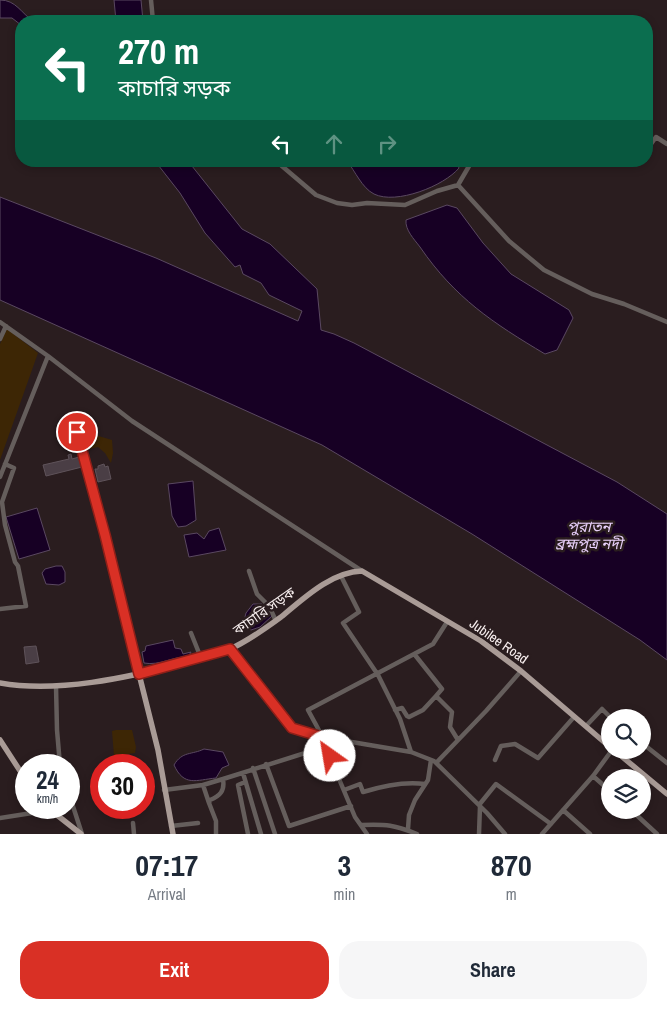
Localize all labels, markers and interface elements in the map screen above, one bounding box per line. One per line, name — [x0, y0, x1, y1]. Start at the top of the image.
text: 270 m — [118, 28, 199, 75]
icon: left — [35, 35, 100, 100]
text: কাচারি সড়ক — [118, 73, 230, 103]
icon: left — [267, 130, 295, 158]
icon: ahead — [320, 130, 348, 158]
icon: right — [373, 130, 401, 158]
pin — [56, 411, 98, 453]
icon: arrive — [63, 418, 91, 446]
water label: পুরাতন ব্রহ্মপুত্র নদী — [555, 516, 626, 554]
street label: কাচারি সড়ক — [229, 583, 299, 639]
street label: Jubilee Road — [466, 614, 532, 668]
map controls — [601, 709, 651, 819]
button: search — [601, 709, 651, 759]
position arrow — [303, 729, 355, 781]
speed limit sign: 30 — [90, 754, 155, 819]
text: 24 — [36, 763, 59, 797]
button: layers — [601, 769, 651, 819]
text: km/h — [37, 791, 58, 807]
text: 07:17 — [135, 845, 198, 885]
text: 3 — [338, 845, 351, 885]
text: 870 — [491, 845, 532, 885]
text: Arrival — [148, 883, 186, 905]
text: min — [333, 883, 355, 905]
text: m — [506, 883, 517, 905]
button: Exit — [20, 941, 329, 999]
button: Share — [339, 941, 647, 999]

